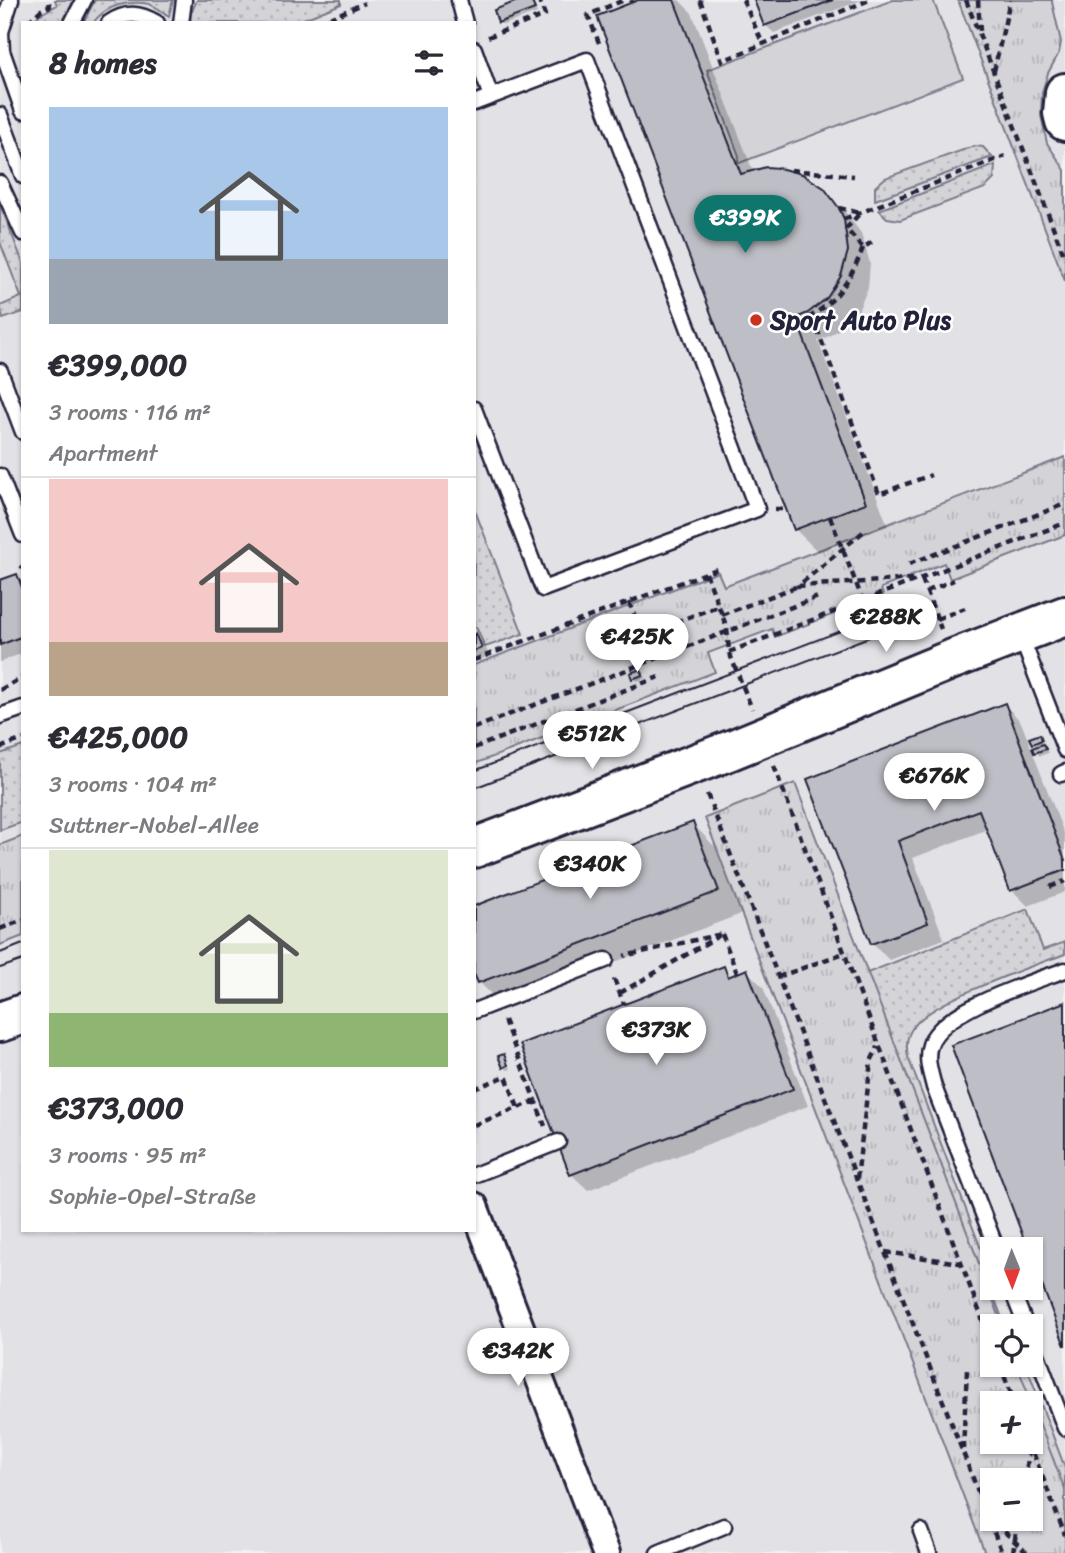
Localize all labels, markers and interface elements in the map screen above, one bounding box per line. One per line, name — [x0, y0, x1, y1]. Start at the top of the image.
text: 8 homes — [49, 36, 157, 90]
icon: filters — [410, 44, 448, 82]
icon: home — [186, 153, 312, 279]
pin: €399K — [696, 196, 794, 255]
text: €399K — [710, 197, 780, 238]
place label: Sport Auto Plus — [769, 297, 952, 343]
marker: Sport Auto Plus — [748, 312, 764, 328]
text: €399,000 — [49, 338, 187, 392]
text: 3 rooms · 116 m² — [49, 392, 211, 433]
text: Apartment — [49, 433, 158, 474]
icon: home — [186, 525, 312, 651]
pin: €288K — [837, 594, 935, 654]
text: €288K — [851, 596, 921, 637]
pin: €425K — [588, 614, 686, 674]
text: €425K — [602, 616, 672, 657]
text: €425,000 — [49, 710, 188, 764]
pin: €512K — [543, 712, 641, 771]
text: €512K — [559, 713, 625, 754]
pin: €676K — [885, 754, 983, 813]
text: €676K — [900, 755, 968, 796]
text: 3 rooms · 104 m² — [49, 764, 217, 805]
text: Suttner-Nobel-Allee — [49, 805, 259, 846]
pin: €340K — [541, 842, 639, 901]
text: €340K — [555, 843, 625, 884]
icon: home — [186, 896, 312, 1022]
pin: €373K — [607, 1007, 705, 1067]
text: €373K — [622, 1009, 690, 1050]
text: €373,000 — [49, 1081, 184, 1135]
text: 3 rooms · 95 m² — [49, 1135, 206, 1176]
text: Sophie-Opel-Straße — [49, 1176, 256, 1217]
north arrow — [980, 1237, 1043, 1300]
map controls — [980, 1237, 1043, 1531]
button: locate — [980, 1314, 1043, 1377]
pin: €342K — [469, 1328, 567, 1388]
text: €342K — [483, 1330, 553, 1371]
button: + — [980, 1391, 1043, 1454]
button: − — [980, 1468, 1043, 1531]

